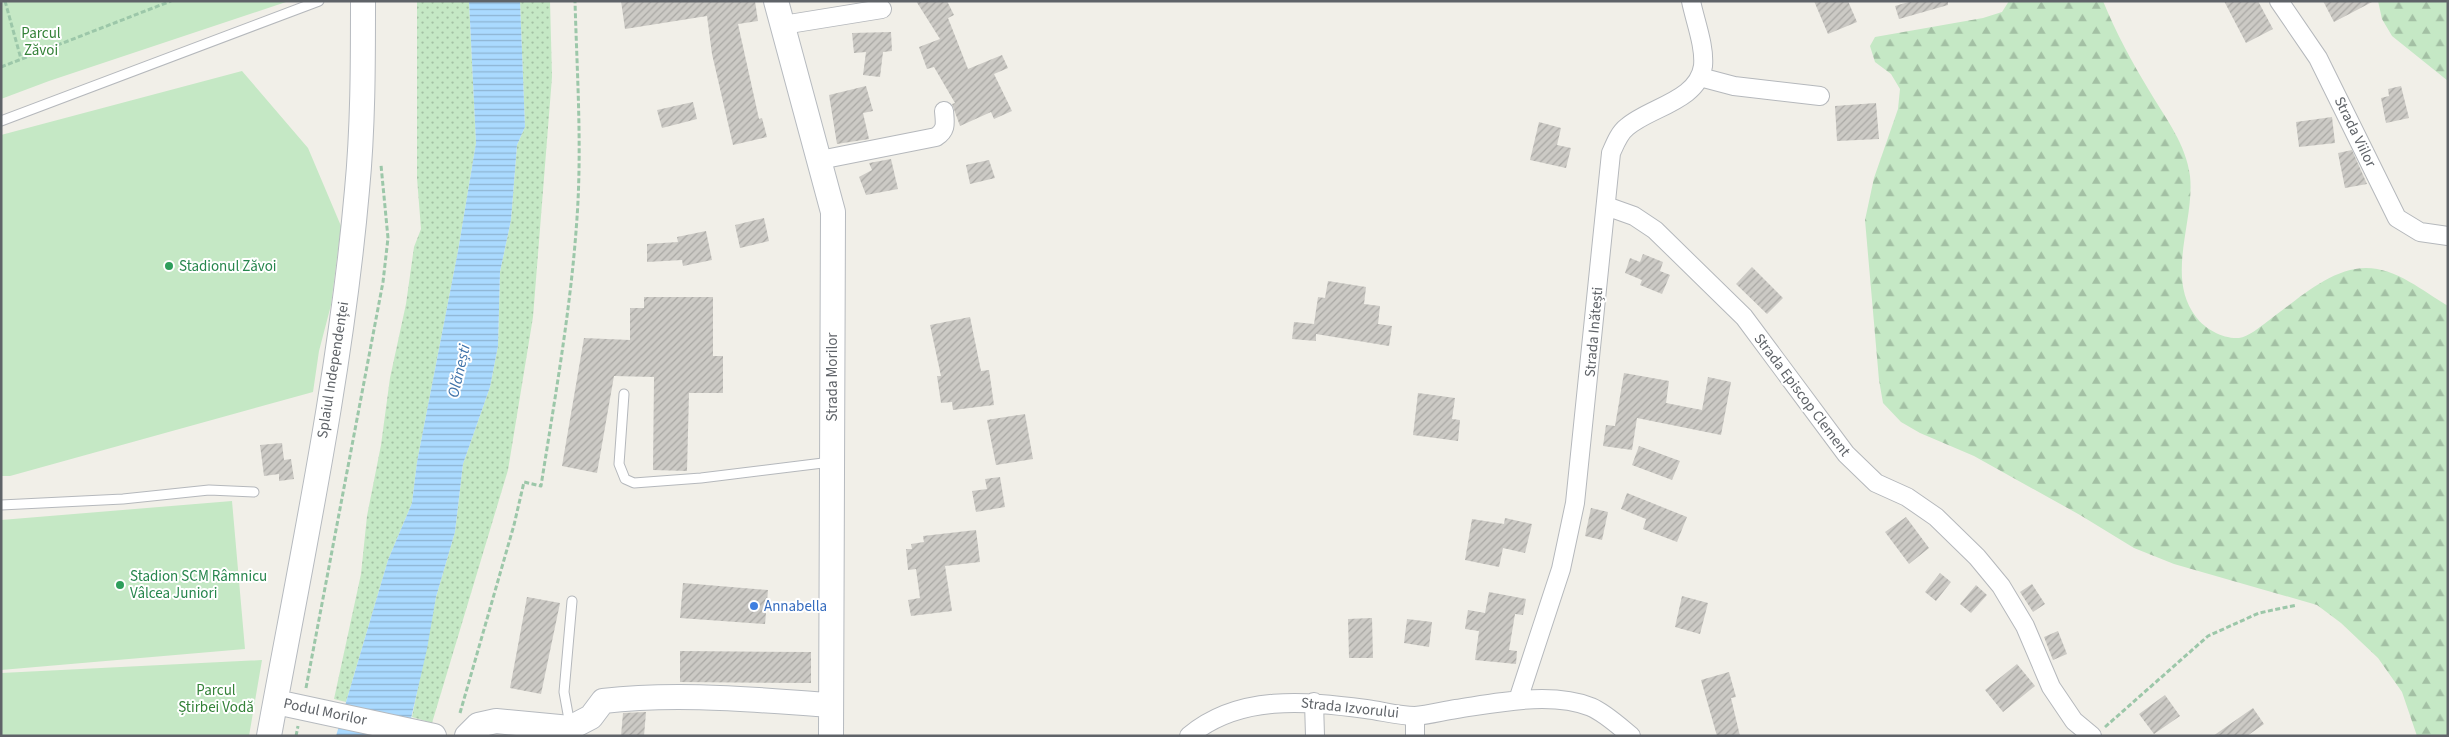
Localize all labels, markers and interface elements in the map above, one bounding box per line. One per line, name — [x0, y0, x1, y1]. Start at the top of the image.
park label: Parcul Zăvoi — [21, 23, 61, 61]
street label: Strada Viilor — [2329, 93, 2382, 172]
place label: Stadionul Zăvoi — [179, 256, 276, 277]
marker: Stadionul Zăvoi — [163, 260, 175, 272]
street label: Strada Inătești — [1580, 286, 1608, 378]
street label: Splaiul Independenței — [312, 300, 354, 440]
street label: Strada Episcop Clement — [1749, 329, 1855, 461]
street label: Strada Morilor — [822, 332, 843, 422]
water label: Olănești — [442, 342, 476, 400]
place label: Stadion SCM Râmnicu Vâlcea Juniori — [130, 566, 267, 604]
marker: Stadion SCM Râmnicu Vâlcea Juniori — [114, 579, 126, 591]
place label: Annabella — [764, 596, 827, 617]
marker: Annabella — [748, 600, 760, 612]
park label: Parcul Știrbei Vodă — [178, 680, 254, 718]
street label: Strada Izvorului — [1300, 692, 1400, 724]
street label: Podul Morilor — [281, 693, 369, 731]

